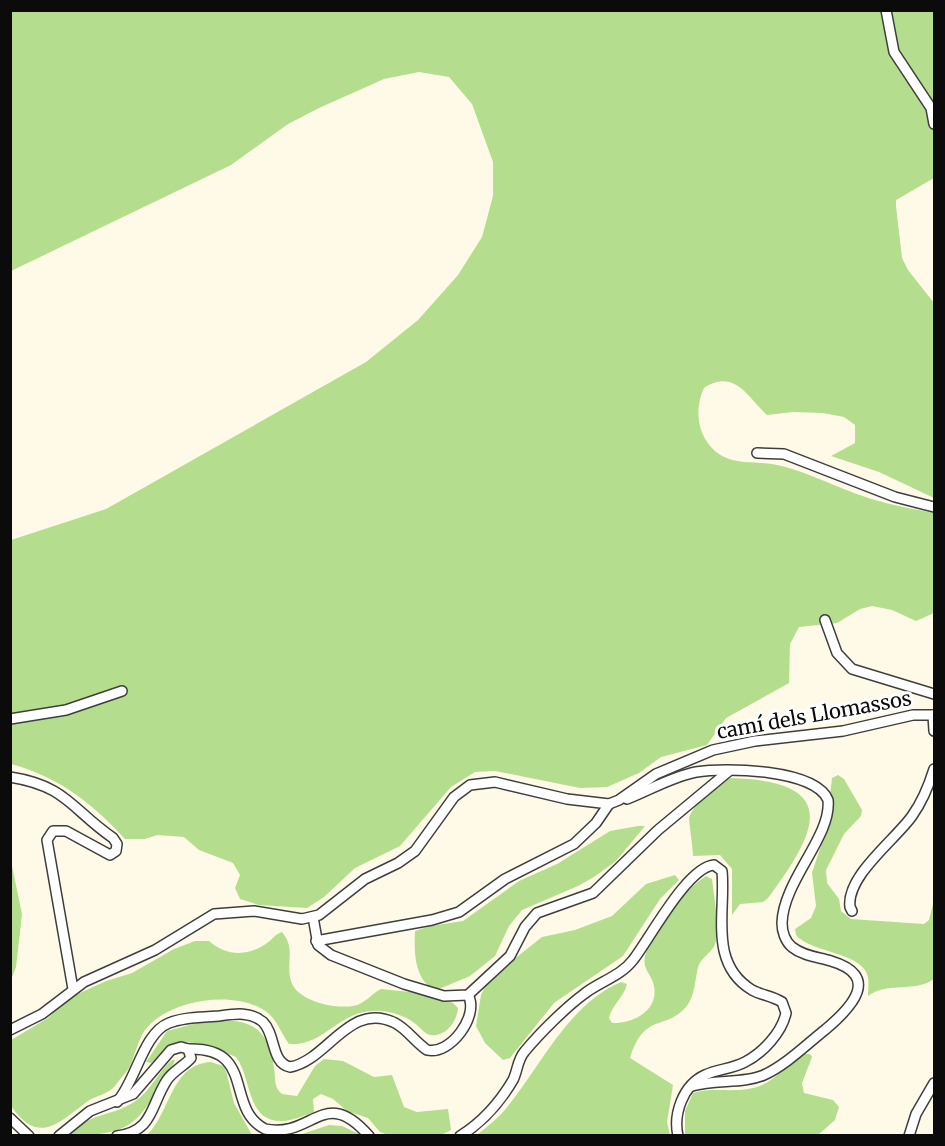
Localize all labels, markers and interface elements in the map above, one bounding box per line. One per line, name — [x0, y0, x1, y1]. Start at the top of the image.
street label: camí dels Llomassos — [715, 685, 913, 744]

